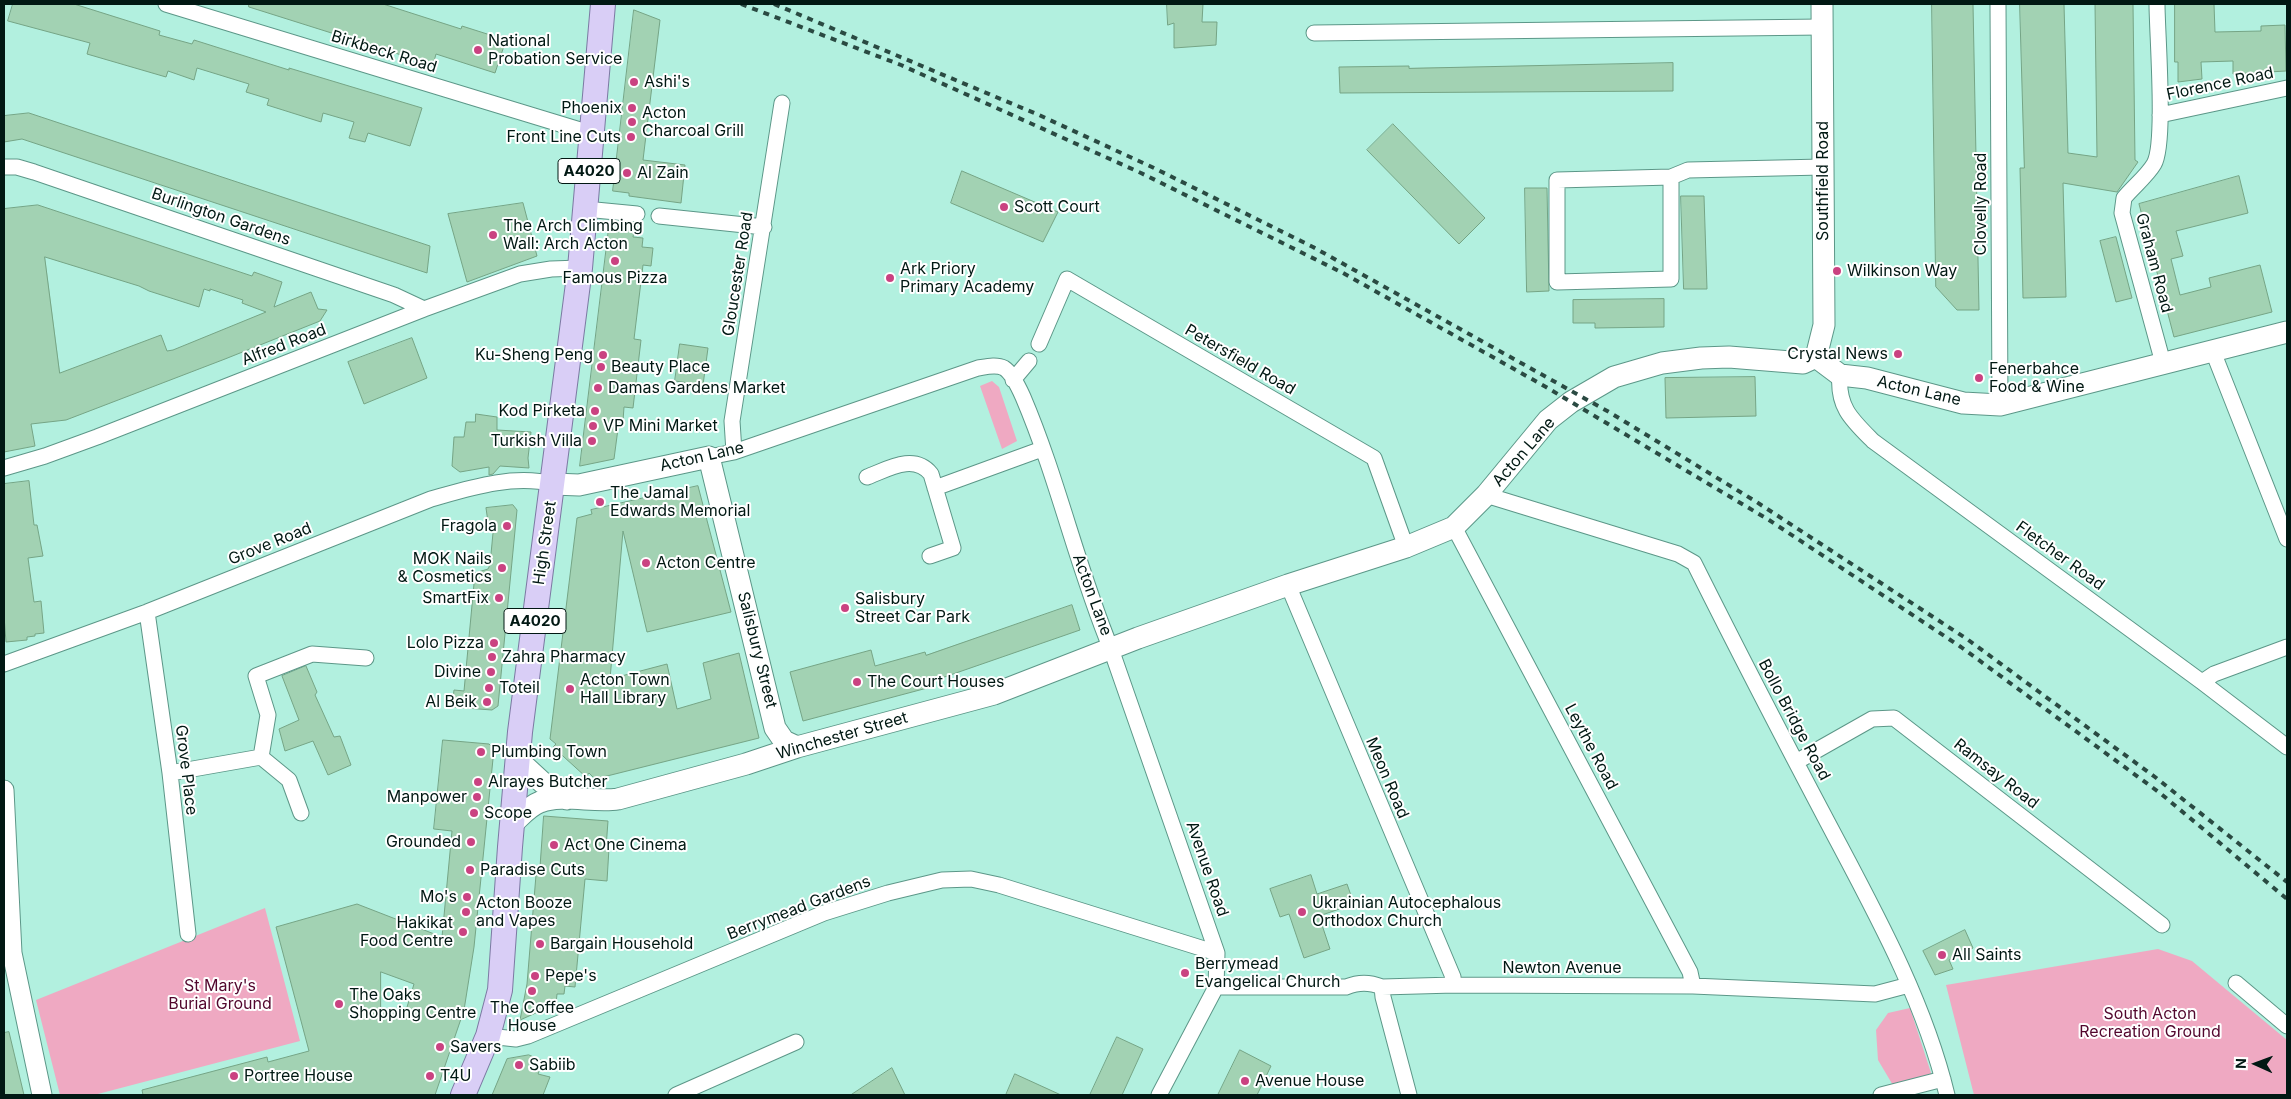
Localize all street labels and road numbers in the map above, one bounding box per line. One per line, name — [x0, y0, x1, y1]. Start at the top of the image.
street label: Birkbeck Road — [329, 27, 439, 77]
street label: Florence Road — [2165, 63, 2275, 105]
street label: Southfield Road — [1813, 121, 1833, 241]
street label: Clovelly Road — [1971, 153, 1991, 255]
road number: A4020 — [558, 158, 620, 184]
street label: Burlington Gardens — [149, 184, 293, 250]
street label: Gloucester Road — [719, 211, 757, 337]
street label: Graham Road — [2131, 211, 2177, 315]
street label: Alfred Road — [239, 320, 329, 370]
street label: Petersfield Road — [1181, 321, 1299, 399]
street label: Acton Lane — [1875, 372, 1963, 410]
street label: Acton Lane — [1489, 413, 1559, 491]
street label: Acton Lane — [658, 438, 746, 476]
street label: High Street — [530, 500, 560, 586]
street label: Fletcher Road — [2012, 517, 2108, 595]
street label: Grove Road — [226, 519, 314, 569]
street label: Acton Lane — [1068, 551, 1116, 639]
street label: Salisbury Street — [733, 590, 781, 710]
road number: A4020 — [504, 608, 566, 634]
street label: Bollo Bridge Road — [1754, 656, 1834, 784]
street label: Leythe Road — [1560, 701, 1622, 793]
street label: Winchester Street — [774, 708, 910, 764]
street label: Grove Place — [171, 724, 201, 816]
street label: Meon Road — [1361, 735, 1413, 821]
street label: Ramsay Road — [1950, 735, 2042, 813]
street label: Avenue Road — [1182, 819, 1232, 919]
street label: Berrymead Gardens — [725, 872, 873, 944]
street label: Newton Avenue — [1502, 958, 1622, 978]

